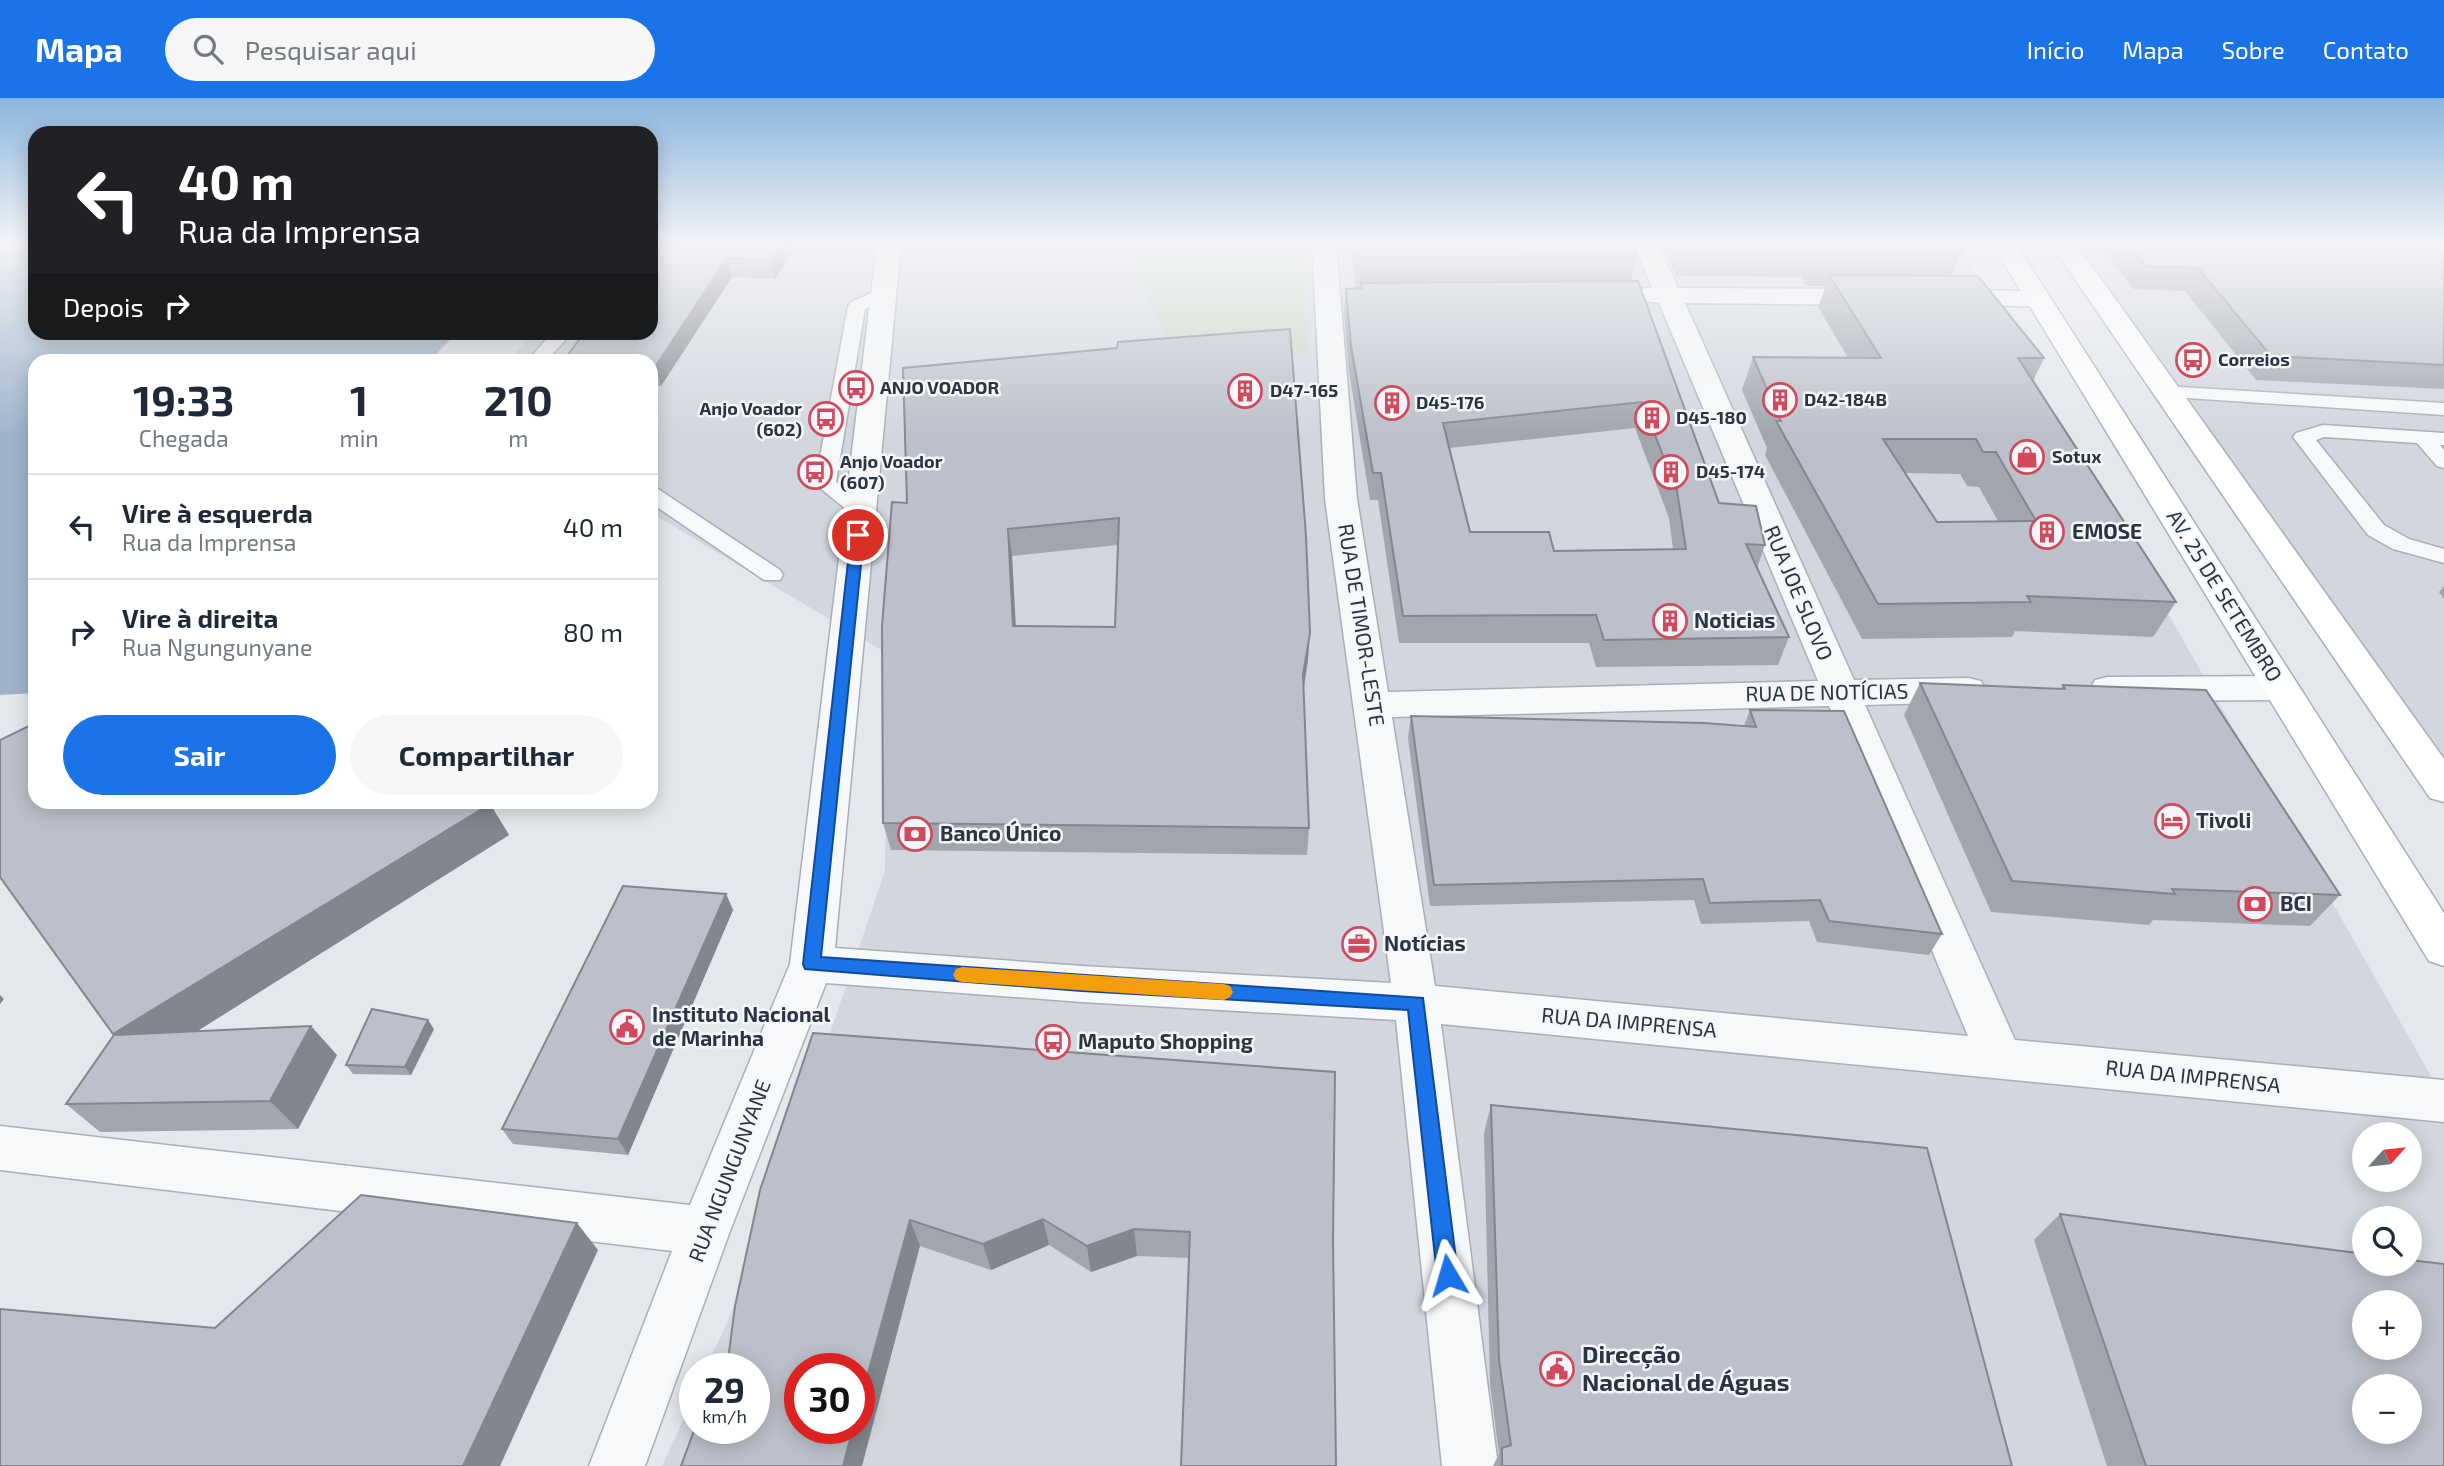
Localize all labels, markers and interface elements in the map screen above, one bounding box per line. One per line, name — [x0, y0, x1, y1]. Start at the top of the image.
search box — [165, 18, 655, 81]
text: Mapa — [35, 29, 123, 69]
icon: search — [189, 30, 227, 68]
text: Pesquisar aqui — [245, 34, 417, 65]
text: Início — [2027, 35, 2084, 64]
text: Mapa — [2122, 35, 2184, 64]
text: Sobre — [2222, 35, 2285, 64]
text: Contato — [2323, 35, 2409, 64]
text: 40 m — [178, 151, 294, 210]
icon: left — [63, 154, 154, 245]
text: Rua da Imprensa — [178, 211, 421, 249]
icon: right — [158, 287, 196, 325]
text: Depois — [63, 291, 144, 322]
bus stop icon: Correios — [2174, 341, 2212, 379]
place label: Correios — [2218, 348, 2290, 370]
bus stop icon: ANJO VOADOR — [837, 369, 875, 407]
building icon: D47-165 — [1226, 372, 1264, 410]
text: 19:33 — [133, 374, 234, 424]
text: 1 — [350, 374, 368, 424]
text: 210 — [484, 374, 553, 424]
place label: ANJO VOADOR — [880, 376, 999, 398]
place label: D47-165 — [1270, 379, 1338, 401]
building icon: D42-184B — [1761, 381, 1799, 419]
building icon: D45-176 — [1373, 384, 1411, 422]
place label: D42-184B — [1804, 388, 1887, 410]
place label: D45-176 — [1416, 391, 1484, 413]
place label: Anjo Voador (602) — [700, 397, 802, 440]
building icon: D45-180 — [1633, 399, 1671, 437]
bus stop icon: Anjo Voador (602) — [807, 400, 845, 438]
place label: D45-180 — [1676, 406, 1747, 428]
text: Chegada — [139, 424, 229, 452]
text: min — [340, 424, 379, 452]
text: m — [508, 424, 528, 452]
shop icon: Sotux — [2008, 438, 2046, 476]
place label: Sotux — [2052, 445, 2102, 467]
place label: Anjo Voador (607) — [840, 450, 943, 493]
bus stop icon: Anjo Voador (607) — [796, 453, 834, 491]
building icon: D45-174 — [1652, 453, 1690, 491]
place label: D45-174 — [1696, 460, 1765, 482]
text: Vire à esquerda — [122, 497, 313, 528]
pin — [828, 505, 888, 565]
street label: AV. 25 DE SETEMBRO — [2162, 505, 2288, 686]
icon: left — [63, 508, 101, 546]
text: 40 m — [563, 511, 623, 542]
building icon: EMOSE — [2028, 513, 2066, 551]
icon: arrive — [839, 516, 877, 554]
place label: EMOSE — [2072, 518, 2142, 543]
street label: RUA JOE SLOVO — [1760, 521, 1839, 664]
street label: RUA DE TIMOR-LESTE — [1334, 522, 1391, 728]
text: Rua da Imprensa — [122, 528, 296, 556]
text: Vire à direita — [122, 602, 278, 633]
building icon: Noticias — [1651, 602, 1689, 640]
place label: Noticias — [1694, 607, 1776, 632]
icon: right — [63, 613, 101, 651]
text: 80 m — [563, 616, 623, 647]
text: Rua Ngungunyane — [122, 633, 312, 661]
street label: RUA DE NOTÍCIAS — [1745, 678, 1909, 705]
button: Sair — [63, 715, 336, 795]
button: Compartilhar — [350, 715, 623, 795]
hotel icon: Tivoli — [2153, 802, 2191, 840]
place label: Tivoli — [2196, 807, 2251, 832]
bank icon: Banco Único — [896, 815, 934, 853]
place label: Banco Único — [940, 820, 1061, 845]
bank icon: BCI — [2236, 885, 2274, 923]
place label: BCI — [2280, 890, 2312, 915]
office icon: Notícias — [1340, 925, 1378, 963]
place label: Notícias — [1384, 930, 1466, 955]
place label: Instituto Nacional de Marinha — [652, 1001, 831, 1050]
street label: RUA DA IMPRENSA — [1540, 1001, 1718, 1042]
public building icon: Instituto Nacional de Marinha — [608, 1008, 646, 1046]
bus stop icon: Maputo Shopping — [1034, 1023, 1072, 1061]
place label: Maputo Shopping — [1078, 1028, 1253, 1053]
street label: RUA DA IMPRENSA — [2104, 1054, 2282, 1097]
street label: RUA NGUNGUNYANE — [682, 1076, 775, 1265]
north arrow — [2352, 1122, 2422, 1192]
map controls — [2352, 1122, 2422, 1444]
button: search — [2352, 1206, 2422, 1276]
position arrow — [1411, 1238, 1485, 1312]
button: + — [2352, 1290, 2422, 1360]
place label: Direcção Nacional de Águas — [1582, 1339, 1789, 1396]
public building icon: Direcção Nacional de Águas — [1538, 1350, 1576, 1388]
speed limit sign: 30 — [784, 1353, 875, 1444]
text: 29 — [704, 1368, 745, 1410]
button: − — [2352, 1374, 2422, 1444]
text: km/h — [702, 1405, 747, 1427]

